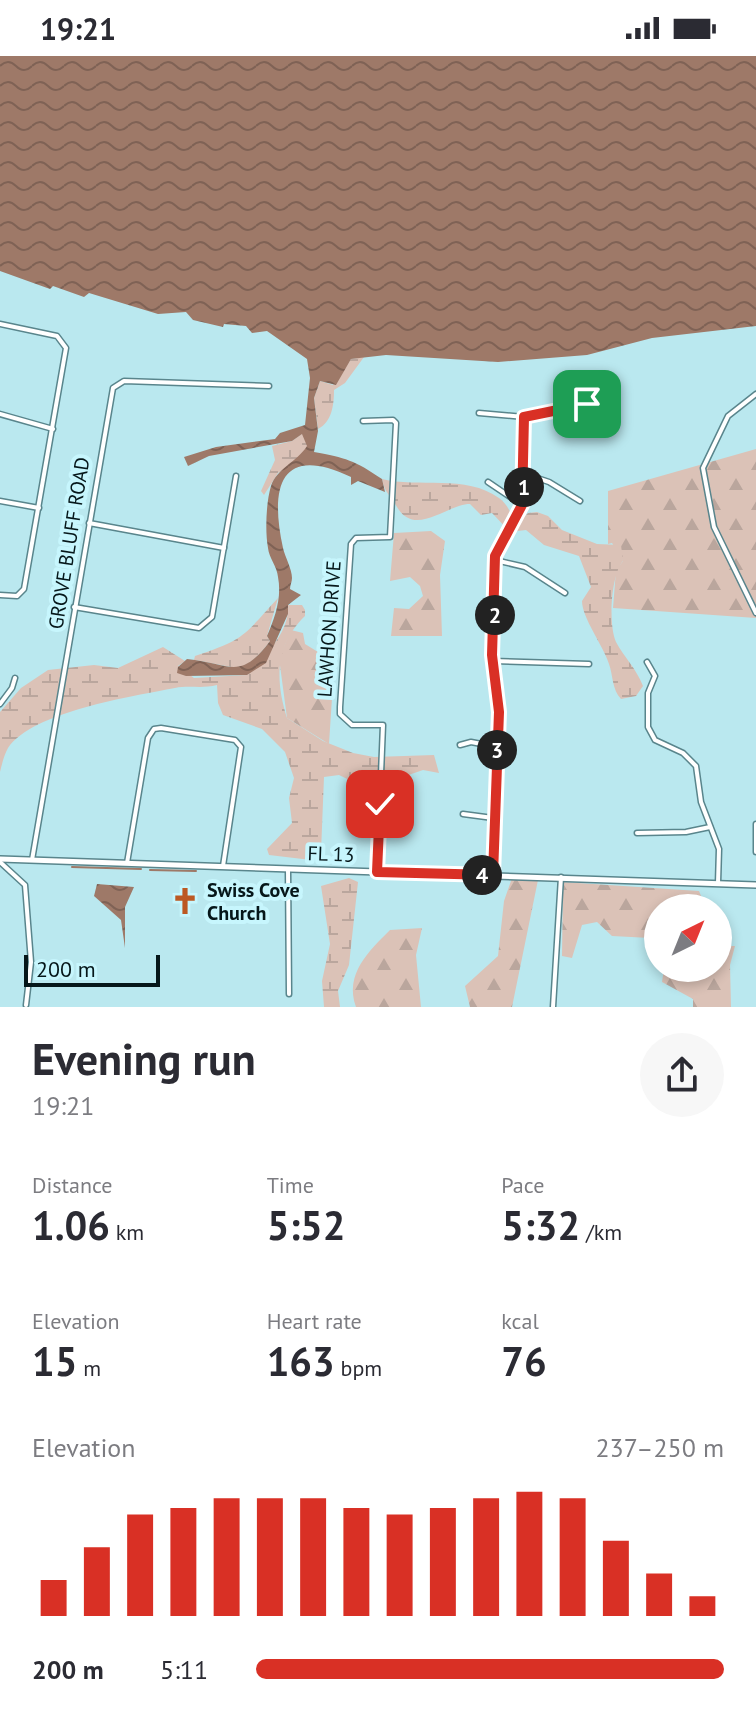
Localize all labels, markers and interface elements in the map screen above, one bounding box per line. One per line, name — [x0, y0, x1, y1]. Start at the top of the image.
text: 19:21 — [40, 9, 116, 48]
pin — [553, 370, 621, 438]
icon: arrive — [565, 382, 609, 426]
street label: GROVE BLUFF ROAD — [43, 455, 95, 631]
pin: 1 — [504, 467, 544, 507]
text: 1 — [518, 473, 530, 501]
street label: LAWHON DRIVE — [311, 560, 347, 698]
pin: 2 — [475, 595, 515, 635]
text: 2 — [489, 601, 501, 629]
pin: 3 — [477, 730, 517, 770]
text: 3 — [491, 736, 503, 764]
pin — [346, 770, 414, 838]
icon: check — [358, 782, 402, 826]
street label: FL 13 — [307, 840, 355, 868]
pin: 4 — [462, 855, 502, 895]
text: 4 — [476, 861, 488, 889]
place label: Swiss Cove Church — [207, 877, 300, 926]
church icon: Swiss Cove Church — [170, 886, 200, 916]
north arrow — [644, 894, 732, 982]
map controls — [644, 894, 732, 982]
scale bar — [24, 951, 160, 987]
text: 200 m — [36, 955, 96, 983]
text: Evening run — [32, 1030, 256, 1087]
button: share — [640, 1033, 724, 1117]
text: 19:21 — [32, 1089, 94, 1122]
text: Distance — [32, 1171, 113, 1199]
text: Time — [267, 1171, 314, 1199]
text: Pace — [501, 1171, 544, 1199]
text: 1.06 — [32, 1199, 110, 1251]
text: 5:52 — [267, 1199, 345, 1251]
text: 5:32 — [501, 1199, 580, 1251]
text: km — [110, 1218, 144, 1246]
text: /km — [580, 1218, 622, 1246]
text: Elevation — [32, 1307, 120, 1335]
text: Heart rate — [267, 1307, 362, 1335]
text: kcal — [501, 1307, 539, 1335]
text: 15 — [32, 1335, 77, 1387]
text: 163 — [267, 1335, 335, 1387]
text: 76 — [501, 1335, 547, 1387]
text: m — [77, 1354, 101, 1382]
text: bpm — [335, 1354, 382, 1382]
text: Elevation — [32, 1431, 136, 1464]
text: 237–250 m — [595, 1431, 724, 1464]
text: 200 m — [32, 1653, 104, 1686]
text: 5:11 — [160, 1653, 208, 1686]

